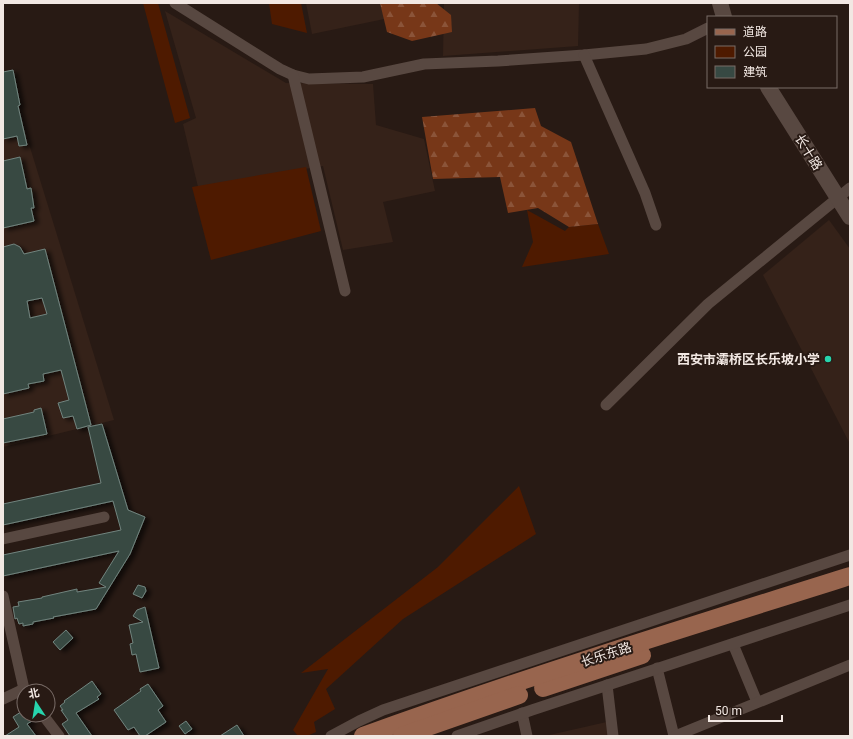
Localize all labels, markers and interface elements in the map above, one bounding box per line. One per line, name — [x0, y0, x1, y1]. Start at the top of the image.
legend — [707, 16, 837, 88]
text: 道路 — [743, 25, 767, 39]
text: 公园 — [743, 45, 767, 59]
text: 建筑 — [743, 65, 767, 79]
street label: 长十路 — [792, 132, 825, 173]
place label: 西安市灞桥区长乐坡小学 — [677, 352, 820, 367]
marker: 西安市灞桥区长乐坡小学 — [823, 354, 833, 364]
street label: 长乐东路 — [579, 639, 633, 670]
north arrow — [16, 683, 56, 723]
text: 北 — [27, 686, 41, 701]
scale bar — [709, 697, 782, 723]
text: 50 m — [715, 704, 742, 718]

